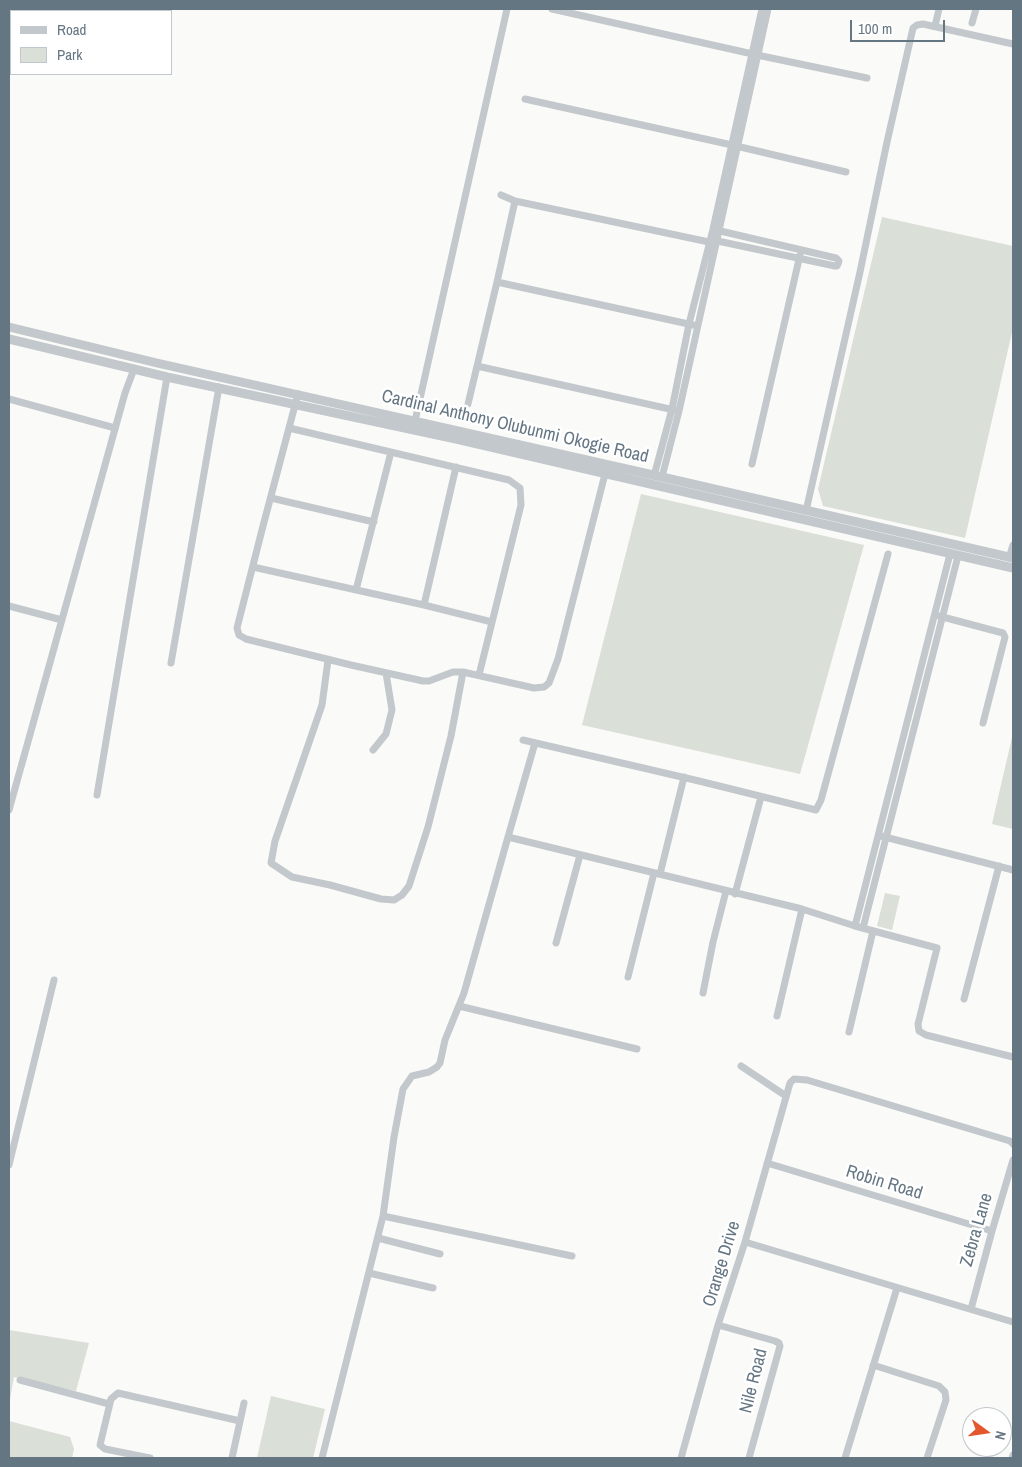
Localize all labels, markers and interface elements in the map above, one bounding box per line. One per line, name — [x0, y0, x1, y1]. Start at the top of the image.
legend — [10, 10, 172, 75]
scale bar — [852, 10, 947, 42]
text: 100 m — [858, 18, 892, 39]
text: Road — [57, 19, 86, 40]
text: Park — [57, 44, 82, 65]
street label: Cardinal Anthony Olubunmi Okogie Road — [379, 386, 651, 468]
street label: Robin Road — [843, 1161, 925, 1205]
street label: Zebra Lane — [956, 1191, 998, 1269]
street label: Orange Drive — [699, 1218, 745, 1310]
street label: Nile Road — [736, 1347, 772, 1415]
north arrow — [962, 1407, 1012, 1457]
text: N — [991, 1429, 1010, 1442]

